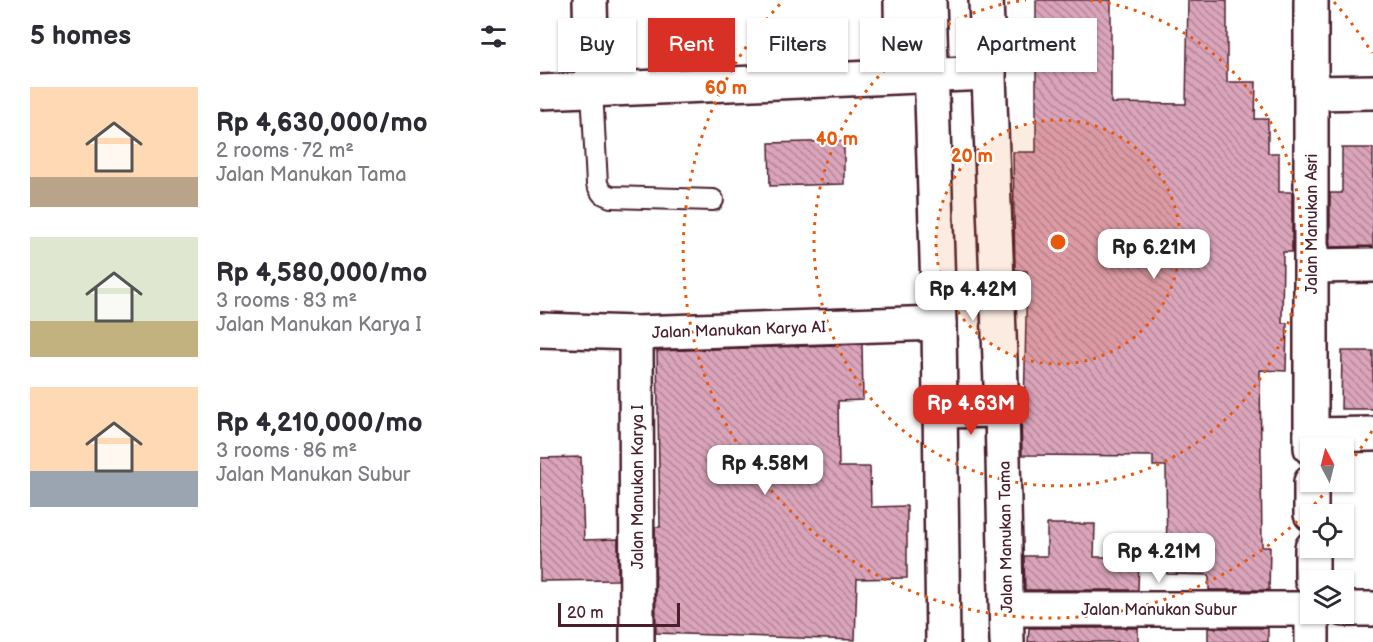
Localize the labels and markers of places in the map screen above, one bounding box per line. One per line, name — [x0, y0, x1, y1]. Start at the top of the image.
pin: Rp 6.21M — [1092, 229, 1216, 280]
centre of rings — [1048, 232, 1068, 252]
pin: Rp 4.42M — [911, 271, 1035, 322]
pin: Rp 4.63M — [909, 385, 1033, 436]
pin: Rp 4.58M — [703, 445, 827, 496]
pin: Rp 4.21M — [1097, 533, 1221, 584]

